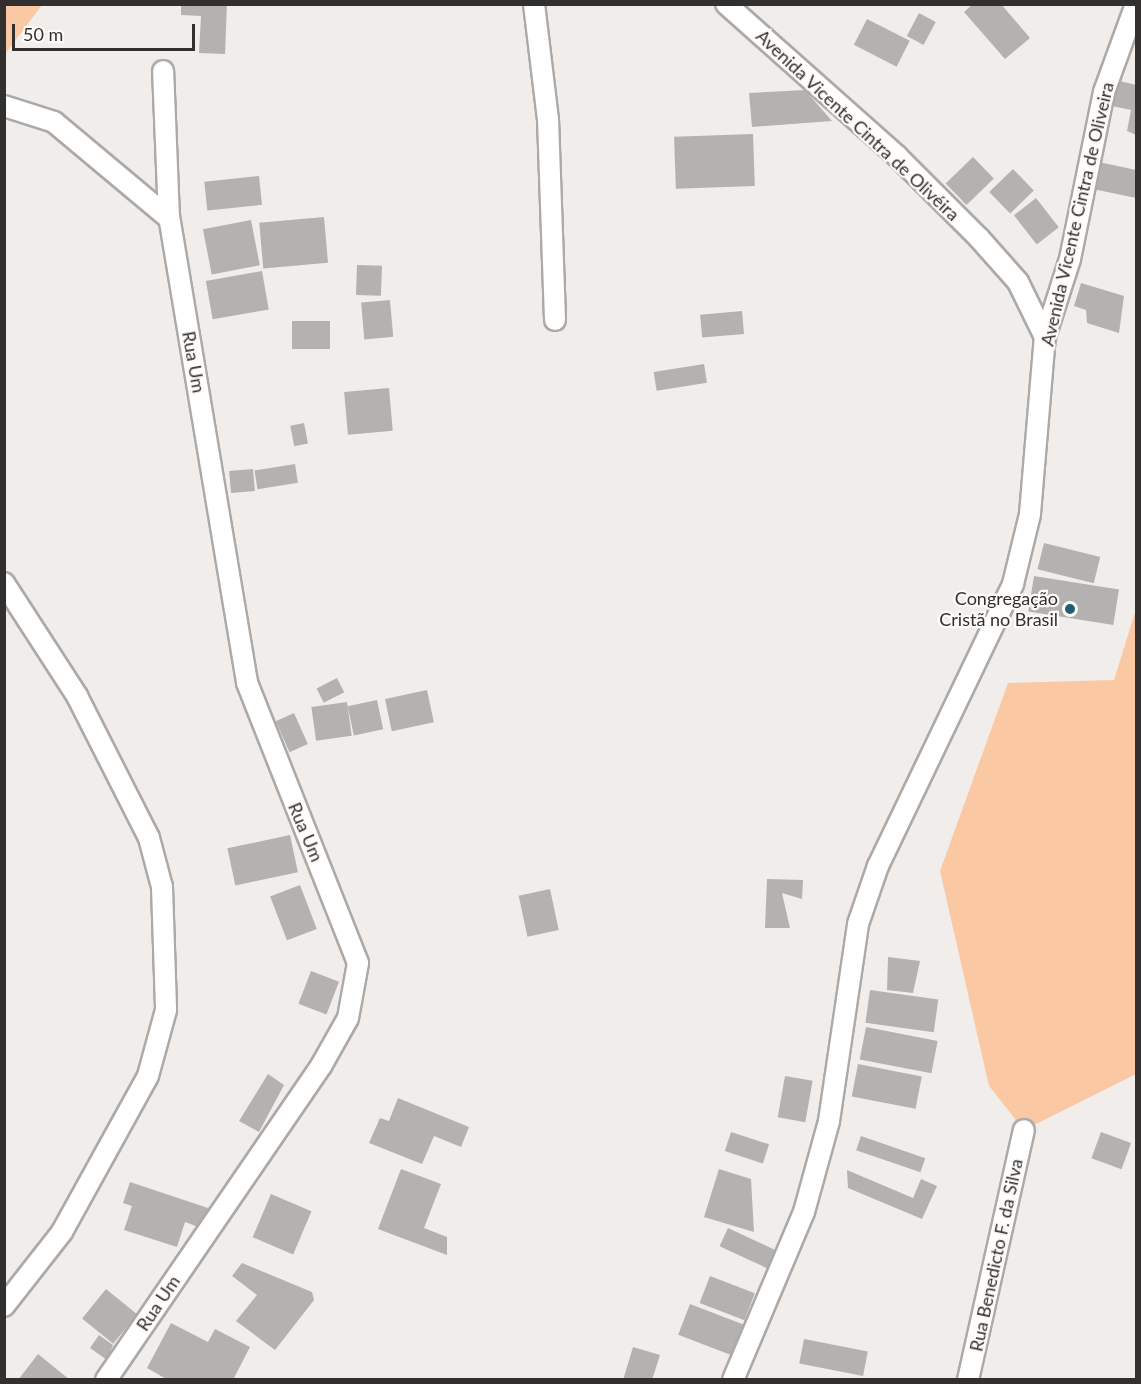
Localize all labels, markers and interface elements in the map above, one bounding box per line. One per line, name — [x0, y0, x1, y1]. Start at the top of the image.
scale bar — [15, 12, 198, 50]
text: 50 m — [23, 23, 63, 45]
street label: Avenida Vicente Cintra de Olivéira — [752, 25, 964, 225]
street label: Avenida Vicente Cintra de Oliveira — [1036, 80, 1118, 348]
street label: Rua Um — [178, 329, 210, 395]
place label: Congregação Cristã no Brasil — [939, 588, 1058, 630]
marker: Congregação Cristã no Brasil — [1063, 602, 1077, 616]
street label: Rua Um — [284, 799, 328, 865]
street label: Rua Benedicto F. da Silva — [965, 1157, 1027, 1353]
street label: Rua Um — [132, 1271, 184, 1335]

